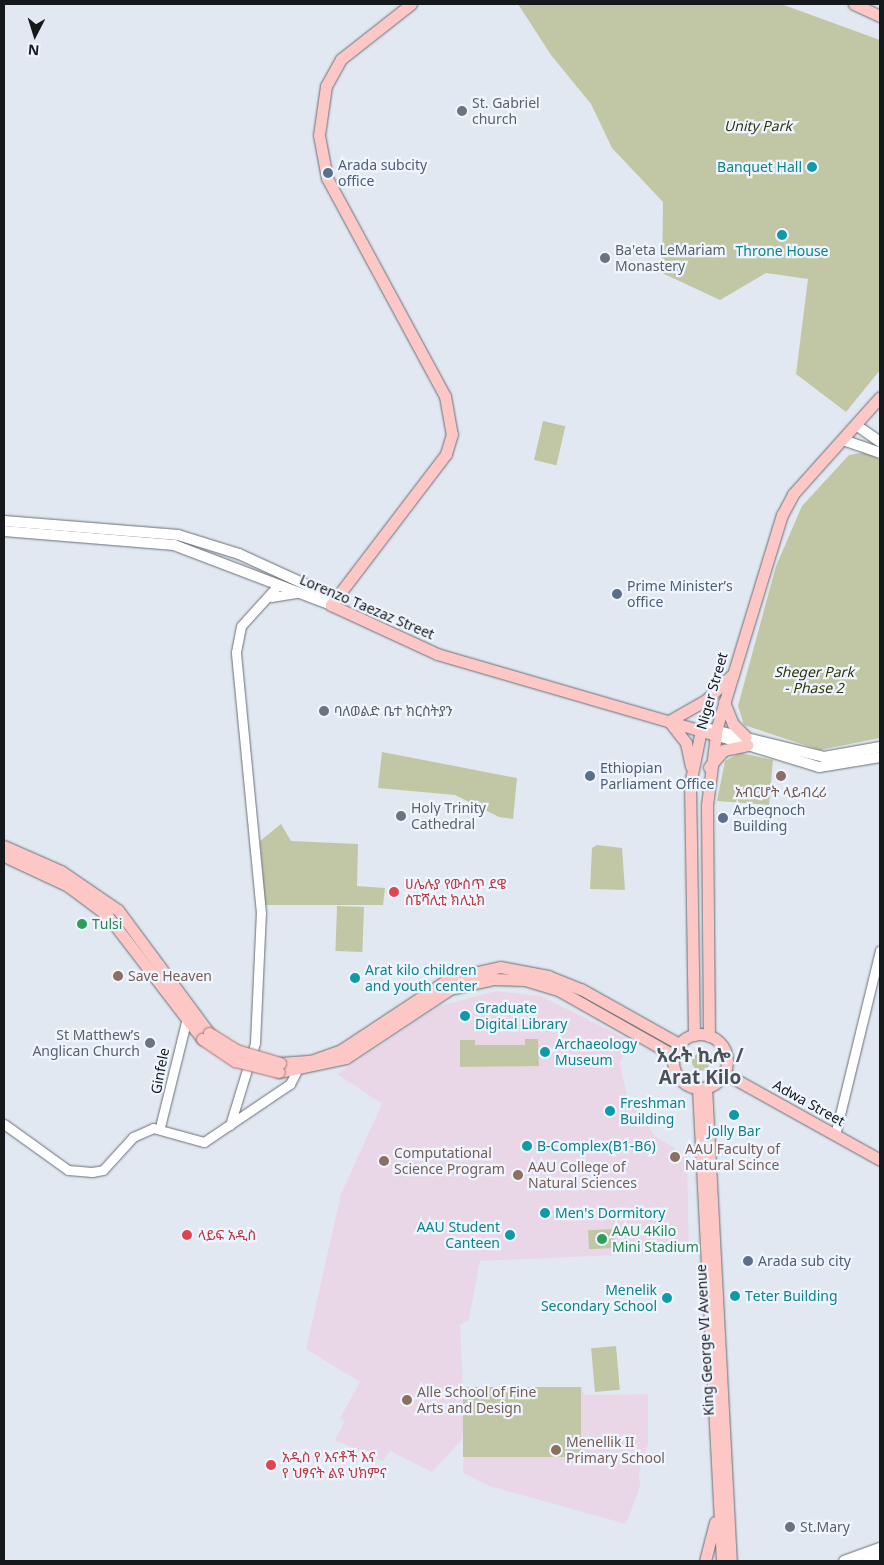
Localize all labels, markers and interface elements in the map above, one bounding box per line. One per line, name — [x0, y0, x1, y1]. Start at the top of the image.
north arrow — [10, 10, 60, 60]
text: N — [27, 40, 40, 60]
place label: St. Gabriel church — [472, 95, 540, 128]
marker: St. Gabriel church — [456, 105, 468, 117]
park label: Unity Park — [724, 118, 792, 134]
place label: Arada subcity office — [338, 157, 427, 190]
place label: Banquet Hall — [717, 159, 802, 175]
marker: Banquet Hall — [806, 161, 818, 173]
marker: Arada subcity office — [322, 167, 334, 179]
marker: Throne House — [776, 229, 788, 241]
place label: Ba'eta LeMariam Monastery — [615, 242, 726, 274]
place label: Throne House — [736, 243, 828, 259]
marker: Ba'eta LeMariam Monastery — [599, 252, 611, 264]
street label: Lorenzo Taezaz Street — [297, 571, 437, 643]
place label: Prime Minister’s office — [627, 578, 733, 610]
marker: Prime Minister’s office — [611, 588, 623, 600]
street label: Niger Street — [693, 650, 731, 732]
park label: Sheger Park - Phase 2 — [774, 664, 854, 696]
place label: ባለወልድ ቤተ ክርስትያን — [334, 703, 453, 719]
marker: ባለወልድ ቤተ ክርስትያን — [318, 705, 330, 717]
place label: Ethiopian Parliament Office — [600, 760, 714, 792]
marker: Ethiopian Parliament Office — [584, 770, 596, 782]
marker: አብርሆት ላይብረሪ — [775, 770, 787, 782]
place label: አብርሆት ላይብረሪ — [735, 784, 827, 800]
place label: Holy Trinity Cathedral — [411, 800, 486, 832]
place label: Arbegnoch Building — [733, 802, 805, 834]
marker: Holy Trinity Cathedral — [395, 810, 407, 822]
marker: Arbegnoch Building — [717, 812, 729, 824]
place label: ሀሌሉያ የውስጥ ደዌ ስፔሻሊቲ ክሊኒክ — [405, 876, 506, 909]
marker: ሀሌሉያ የውስጥ ደዌ ስፔሻሊቲ ክሊኒክ — [387, 885, 401, 899]
place label: Tulsi — [92, 916, 122, 932]
marker: Tulsi — [76, 918, 88, 930]
place label: Arat kilo children and youth center — [365, 962, 477, 994]
place label: Save Heaven — [128, 968, 212, 984]
marker: Save Heaven — [112, 970, 124, 982]
marker: Arat kilo children and youth center — [349, 972, 361, 984]
place label: Graduate Digital Library — [475, 1000, 567, 1032]
marker: Graduate Digital Library — [459, 1010, 471, 1022]
place label: St Matthew’s Anglican Church — [32, 1027, 140, 1060]
place label: Archaeology Museum — [555, 1036, 637, 1068]
marker: St Matthew’s Anglican Church — [144, 1037, 156, 1049]
district label: አራት ኪሎ / Arat Kilo — [653, 1045, 747, 1089]
street label: Ginfele — [147, 1046, 173, 1096]
marker: Archaeology Museum — [539, 1046, 551, 1058]
street label: Adwa Street — [770, 1076, 848, 1130]
place label: Freshman Building — [620, 1095, 686, 1128]
marker: Freshman Building — [604, 1105, 616, 1117]
marker: Jolly Bar — [728, 1109, 740, 1121]
place label: Jolly Bar — [707, 1123, 761, 1139]
place label: B-Complex(B1-B6) — [537, 1138, 656, 1154]
marker: B-Complex(B1-B6) — [521, 1140, 533, 1152]
place label: AAU Faculty of Natural Scince — [685, 1141, 780, 1174]
place label: Computational Science Program — [394, 1145, 505, 1178]
marker: AAU Faculty of Natural Scince — [669, 1151, 681, 1163]
marker: Computational Science Program — [378, 1155, 390, 1167]
place label: AAU College of Natural Sciences — [528, 1159, 637, 1192]
marker: AAU College of Natural Sciences — [512, 1169, 524, 1181]
place label: Men's Dormitory — [555, 1205, 665, 1221]
marker: Men's Dormitory — [539, 1207, 551, 1219]
place label: AAU Student Canteen — [417, 1219, 500, 1252]
place label: AAU 4Kilo Mini Stadium — [612, 1223, 699, 1256]
place label: ላይፍ አዲስ — [198, 1227, 256, 1243]
marker: ላይፍ አዲስ — [180, 1228, 194, 1242]
marker: AAU Student Canteen — [504, 1229, 516, 1241]
marker: AAU 4Kilo Mini Stadium — [596, 1233, 608, 1245]
place label: Arada sub city — [758, 1253, 851, 1269]
marker: Arada sub city — [742, 1255, 754, 1267]
street label: King George VI Avenue — [693, 1264, 717, 1416]
place label: Menelik Secondary School — [541, 1282, 657, 1314]
place label: Teter Building — [745, 1288, 838, 1304]
marker: Teter Building — [729, 1290, 741, 1302]
marker: Menelik Secondary School — [661, 1292, 673, 1304]
place label: Alle School of Fine Arts and Design — [417, 1384, 536, 1416]
marker: Alle School of Fine Arts and Design — [401, 1394, 413, 1406]
place label: Menellik II Primary School — [566, 1434, 665, 1466]
marker: Menellik II Primary School — [550, 1444, 562, 1456]
place label: አዲስ የ እናቶች እና የ ህፃናት ልዩ ህክምና — [282, 1449, 387, 1481]
marker: አዲስ የ እናቶች እና የ ህፃናት ልዩ ህክምና — [264, 1458, 278, 1472]
place label: St.Mary — [800, 1519, 850, 1535]
marker: St.Mary — [784, 1521, 796, 1533]

